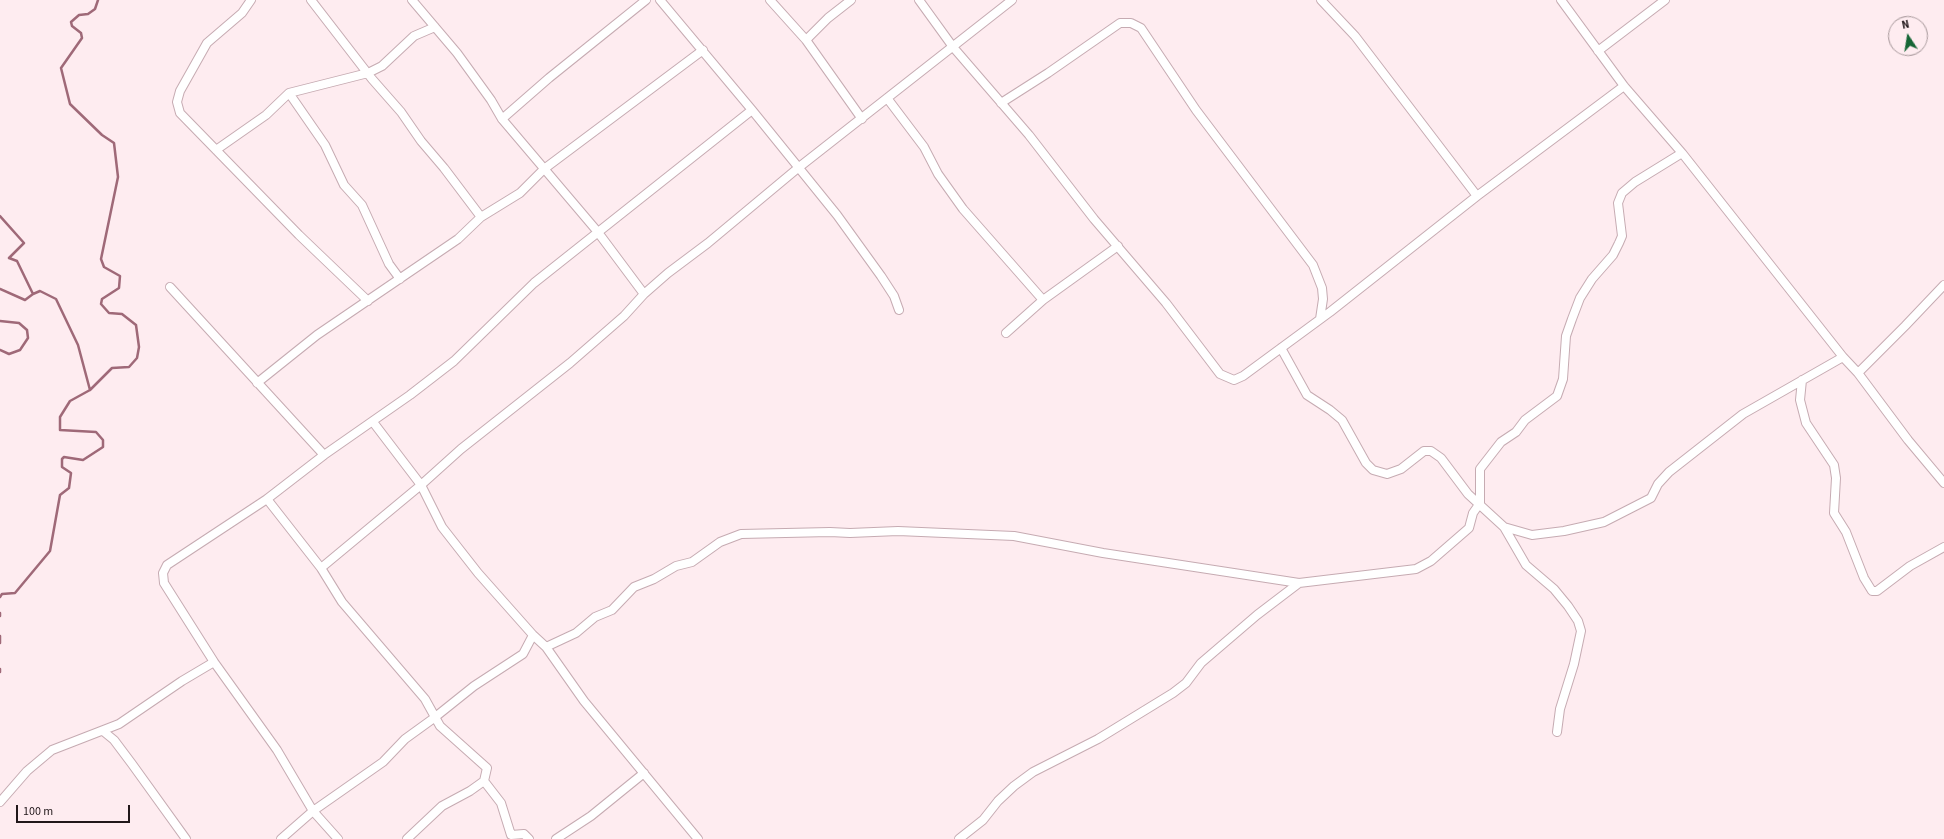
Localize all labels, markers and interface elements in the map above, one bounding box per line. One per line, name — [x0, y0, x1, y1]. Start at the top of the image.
north arrow — [1888, 16, 1928, 56]
text: N — [1900, 17, 1911, 33]
scale bar — [18, 797, 132, 823]
text: 100 m — [23, 803, 53, 820]

